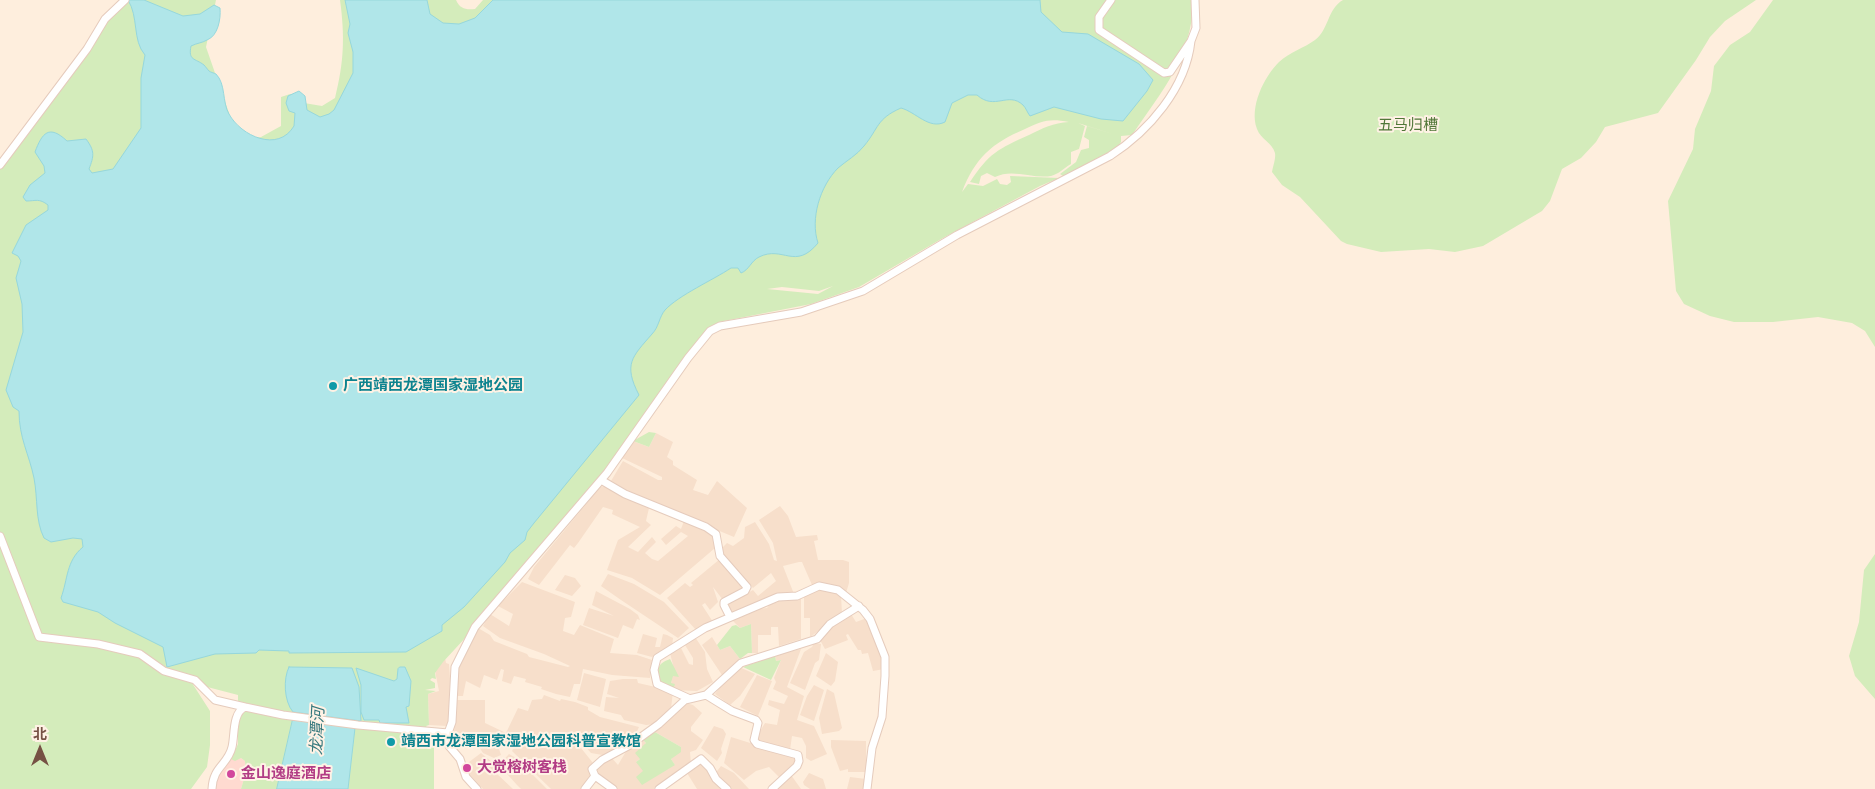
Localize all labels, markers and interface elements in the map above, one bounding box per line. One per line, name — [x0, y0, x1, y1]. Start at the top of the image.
park label: 五马归槽 — [1378, 117, 1438, 135]
place label: 广西靖西龙潭国家湿地公园 — [343, 377, 523, 395]
marker: 广西靖西龙潭国家湿地公园 — [327, 380, 339, 392]
water label: 龙潭河 — [307, 707, 329, 755]
north arrow — [15, 724, 65, 774]
text: 北 — [33, 726, 47, 742]
place label: 靖西市龙潭国家湿地公园科普宣教馆 — [401, 733, 641, 751]
marker: 靖西市龙潭国家湿地公园科普宣教馆 — [385, 736, 397, 748]
place label: 大觉榕树客栈 — [477, 759, 567, 777]
marker: 大觉榕树客栈 — [461, 762, 473, 774]
place label: 金山逸庭酒店 — [241, 765, 331, 783]
marker: 金山逸庭酒店 — [225, 768, 237, 780]

